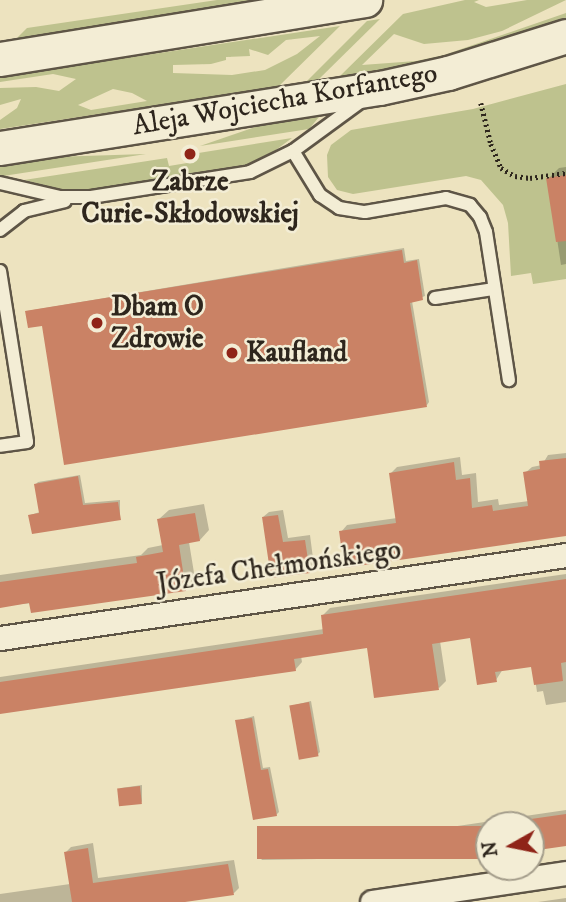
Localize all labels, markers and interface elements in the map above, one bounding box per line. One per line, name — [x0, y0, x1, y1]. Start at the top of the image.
street label: Aleja Wojciecha Korfantego — [130, 57, 440, 143]
marker: Zabrze Curie-Skłodowskiej — [182, 146, 198, 162]
place label: Zabrze Curie-Skłodowskiej — [81, 165, 299, 231]
place label: Dbam O Zdrowie — [111, 290, 204, 356]
marker: Dbam O Zdrowie — [89, 315, 105, 331]
place label: Kaufland — [246, 336, 347, 370]
marker: Kaufland — [224, 345, 240, 361]
street label: Józefa Chełmońskiego — [155, 533, 403, 601]
north arrow — [475, 811, 545, 881]
text: N — [478, 840, 503, 859]

